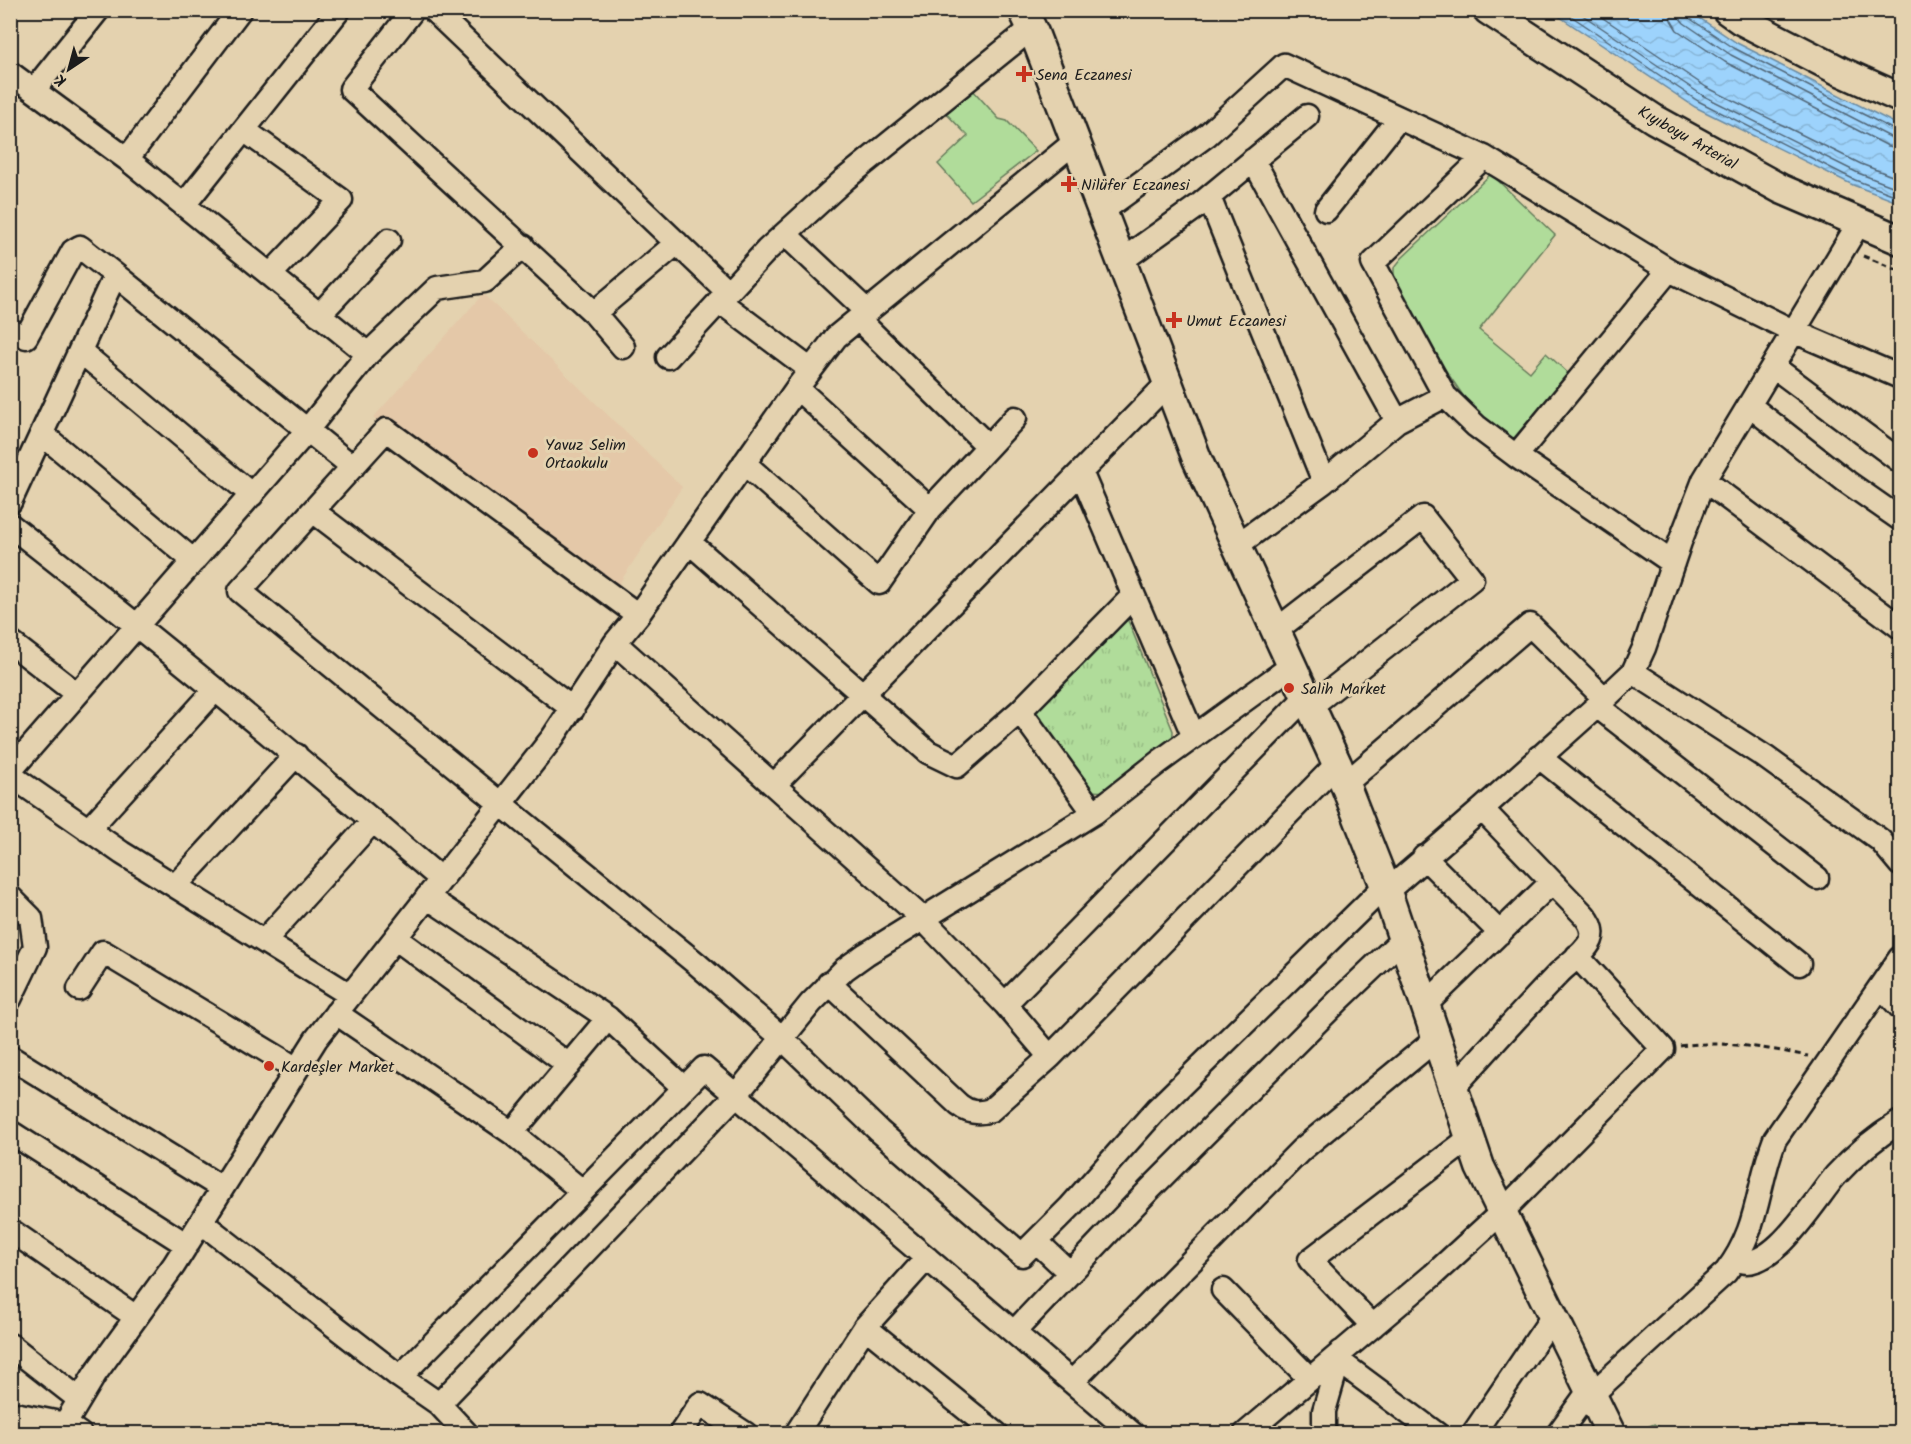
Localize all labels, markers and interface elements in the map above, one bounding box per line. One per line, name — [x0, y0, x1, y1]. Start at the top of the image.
north arrow — [39, 39, 99, 99]
place label: Sena Eczanesi — [1036, 63, 1133, 88]
text: K — [50, 67, 72, 93]
marker: Sena Eczanesi — [1017, 67, 1031, 81]
street label: Kıyıboyu Arterial — [1633, 100, 1742, 177]
place label: Nilüfer Eczanesi — [1081, 173, 1191, 198]
marker: Nilüfer Eczanesi — [1062, 177, 1076, 191]
place label: Umut Eczanesi — [1186, 309, 1287, 334]
marker: Umut Eczanesi — [1167, 313, 1181, 327]
place label: Yavuz Selim Ortaokulu — [545, 433, 626, 476]
marker: Yavuz Selim Ortaokulu — [526, 446, 540, 460]
place label: Salih Market — [1301, 677, 1387, 702]
marker: Salih Market — [1282, 681, 1296, 695]
place label: Kardeşler Market — [281, 1055, 395, 1080]
marker: Kardeşler Market — [262, 1059, 276, 1073]

